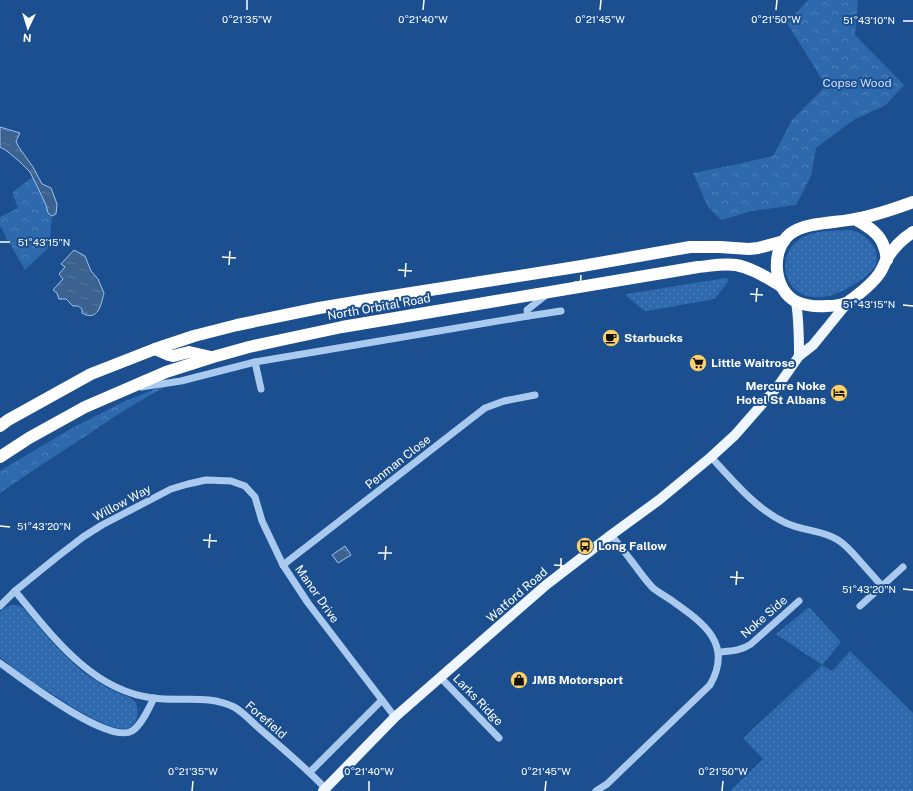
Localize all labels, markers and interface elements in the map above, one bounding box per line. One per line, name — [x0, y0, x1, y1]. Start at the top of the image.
north arrow — [8, 8, 48, 48]
text: 0°21'35"W — [222, 13, 272, 25]
text: 0°21'40"W — [398, 13, 448, 25]
text: 0°21'45"W — [575, 13, 625, 25]
text: 0°21'50"W — [751, 13, 801, 25]
text: 51°43'10"N — [843, 14, 895, 26]
text: N — [23, 32, 32, 44]
park label: Copse Wood — [822, 76, 892, 90]
text: 51°43'15"N — [18, 236, 70, 248]
street label: North Orbital Road — [326, 291, 432, 323]
text: 51°43'15"N — [843, 298, 895, 310]
cafe icon: Starbucks — [601, 328, 621, 348]
place label: Starbucks — [624, 331, 683, 345]
supermarket icon: Little Waitrose — [688, 353, 708, 373]
place label: Little Waitrose — [711, 356, 795, 370]
place label: Mercure Noke Hotel St Albans — [736, 379, 826, 407]
hotel icon: Mercure Noke Hotel St Albans — [829, 383, 849, 403]
street label: Penman Close — [362, 432, 434, 492]
street label: Willow Way — [91, 482, 154, 524]
text: 51°43'20"N — [17, 520, 71, 532]
bus stop icon: Long Fallow — [575, 536, 595, 556]
place label: Long Fallow — [598, 539, 667, 553]
street label: Manor Drive — [292, 562, 342, 626]
street label: Watford Road — [484, 565, 550, 625]
text: 51°43'20"N — [842, 583, 896, 595]
street label: Noke Side — [738, 593, 790, 641]
shop icon: JMB Motorsport — [509, 670, 529, 690]
street label: Larks Ridge — [450, 671, 506, 729]
place label: JMB Motorsport — [532, 673, 623, 687]
street label: Forefield — [243, 698, 289, 742]
text: 0°21'35"W — [168, 765, 218, 777]
text: 0°21'40"W — [344, 765, 394, 777]
text: 0°21'45"W — [521, 765, 571, 777]
text: 0°21'50"W — [698, 765, 748, 777]

